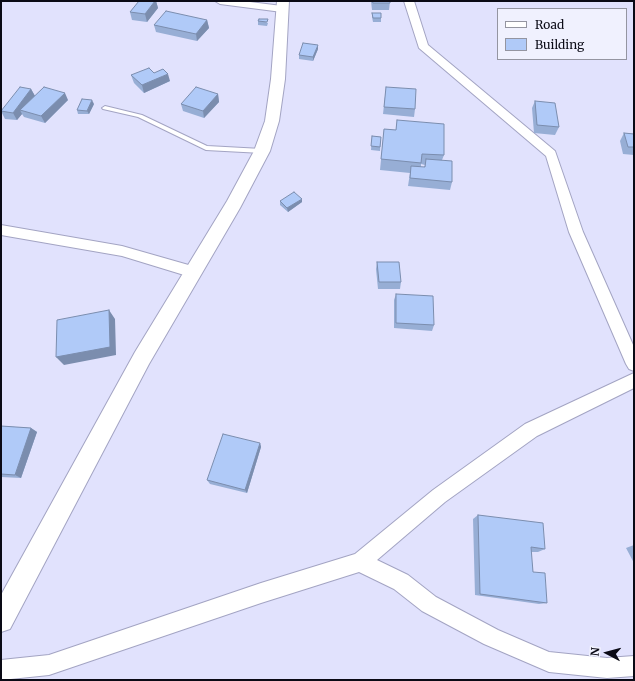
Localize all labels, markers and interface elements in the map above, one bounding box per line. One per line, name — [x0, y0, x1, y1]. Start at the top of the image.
legend — [497, 8, 627, 60]
text: Road — [535, 17, 564, 32]
text: Building — [535, 37, 584, 52]
north arrow — [587, 633, 627, 673]
text: N — [588, 647, 602, 657]

